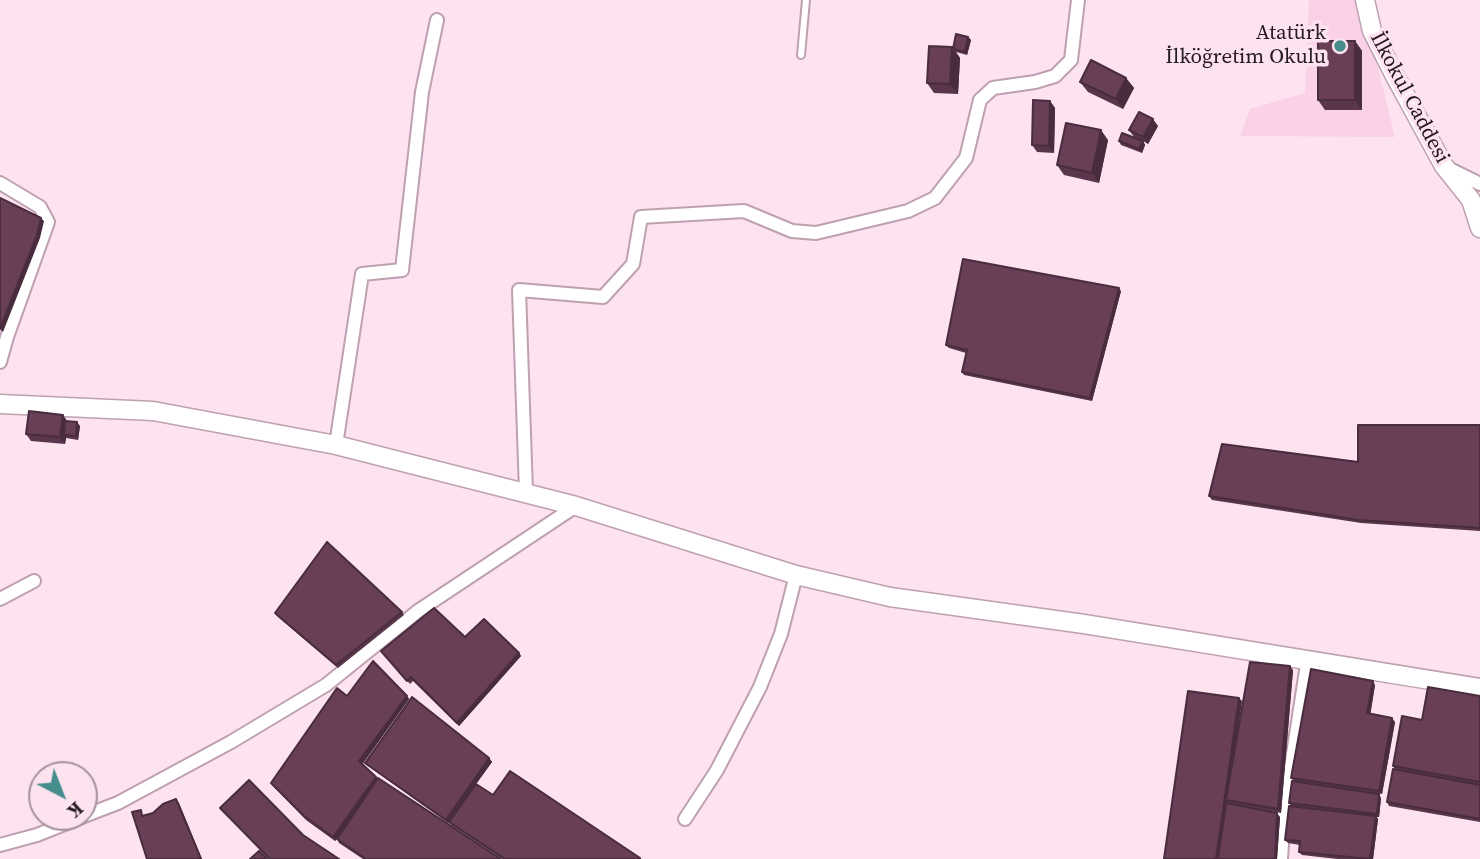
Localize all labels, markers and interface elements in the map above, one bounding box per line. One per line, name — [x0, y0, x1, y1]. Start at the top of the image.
place label: Atatürk İlköğretim Okulu — [1165, 21, 1326, 71]
street label: İlkokul Caddesi — [1364, 28, 1454, 168]
marker: Atatürk İlköğretim Okulu — [1332, 38, 1348, 54]
north arrow — [28, 761, 98, 831]
text: K — [62, 796, 89, 824]

